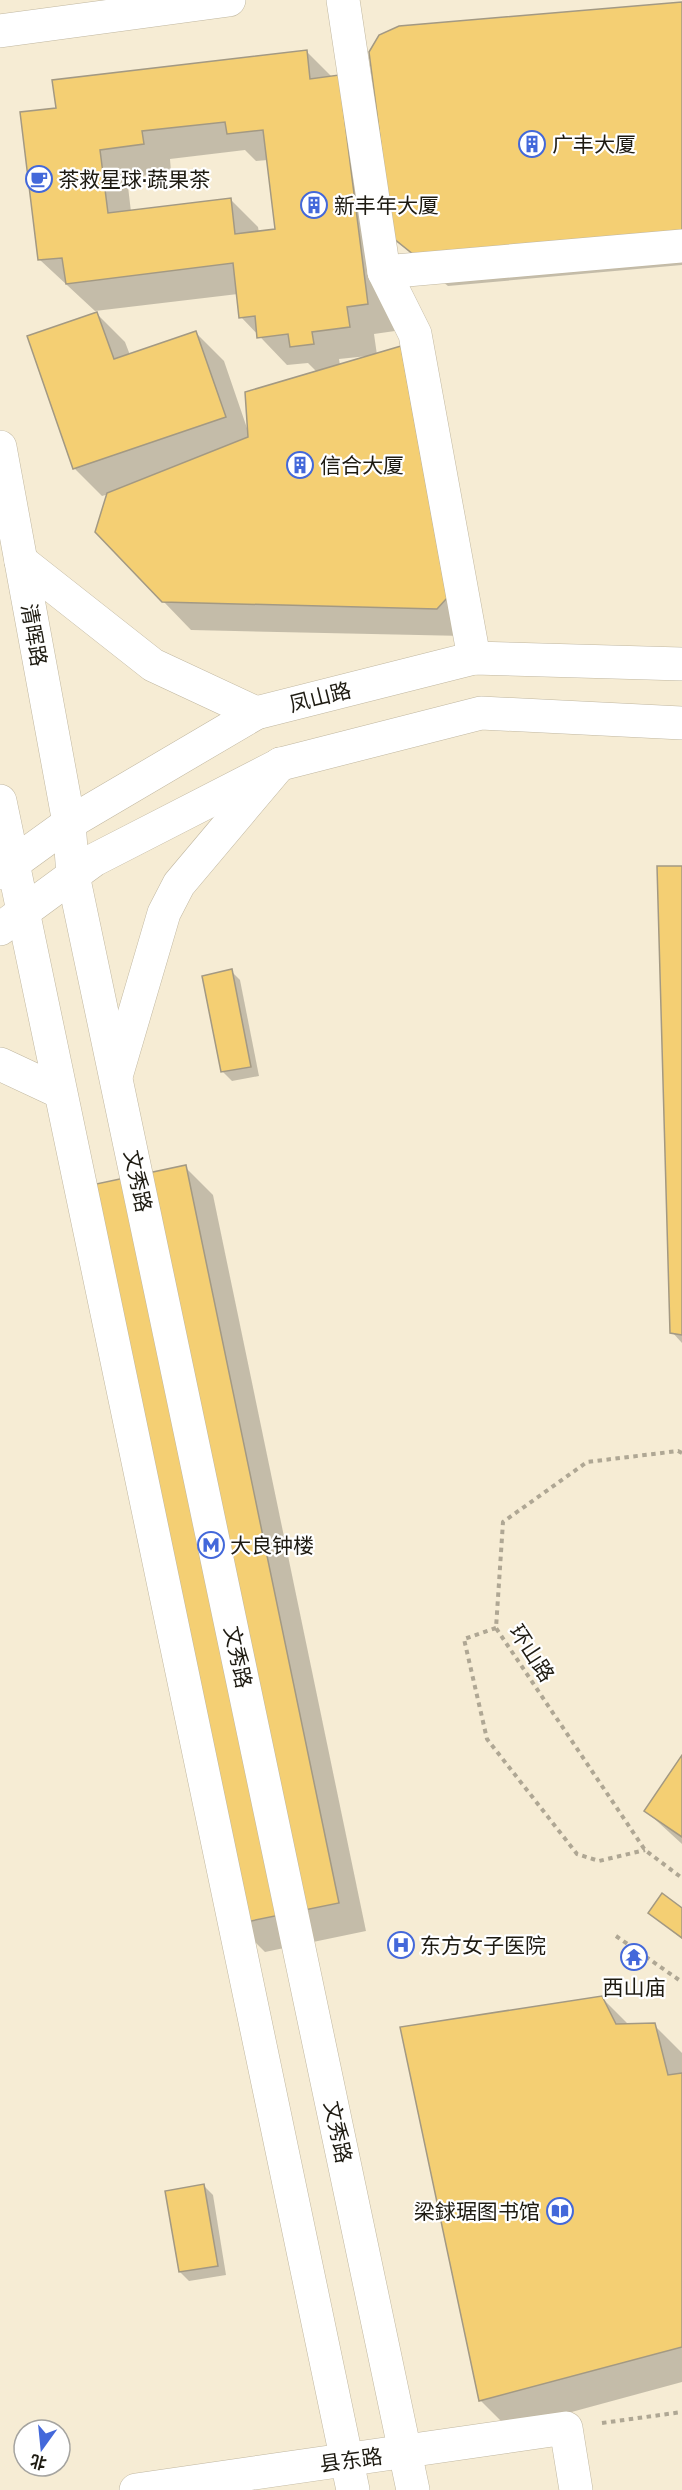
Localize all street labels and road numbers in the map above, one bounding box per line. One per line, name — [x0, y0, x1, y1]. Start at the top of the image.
street label: 清晖路 — [16, 602, 52, 668]
street label: 凤山路 — [286, 677, 354, 717]
street label: 文秀路 — [119, 1148, 157, 1214]
street label: 环山路 — [504, 1620, 560, 1686]
street label: 文秀路 — [219, 1624, 257, 1690]
street label: 文秀路 — [319, 2099, 357, 2165]
street label: 县东路 — [318, 2443, 384, 2477]

